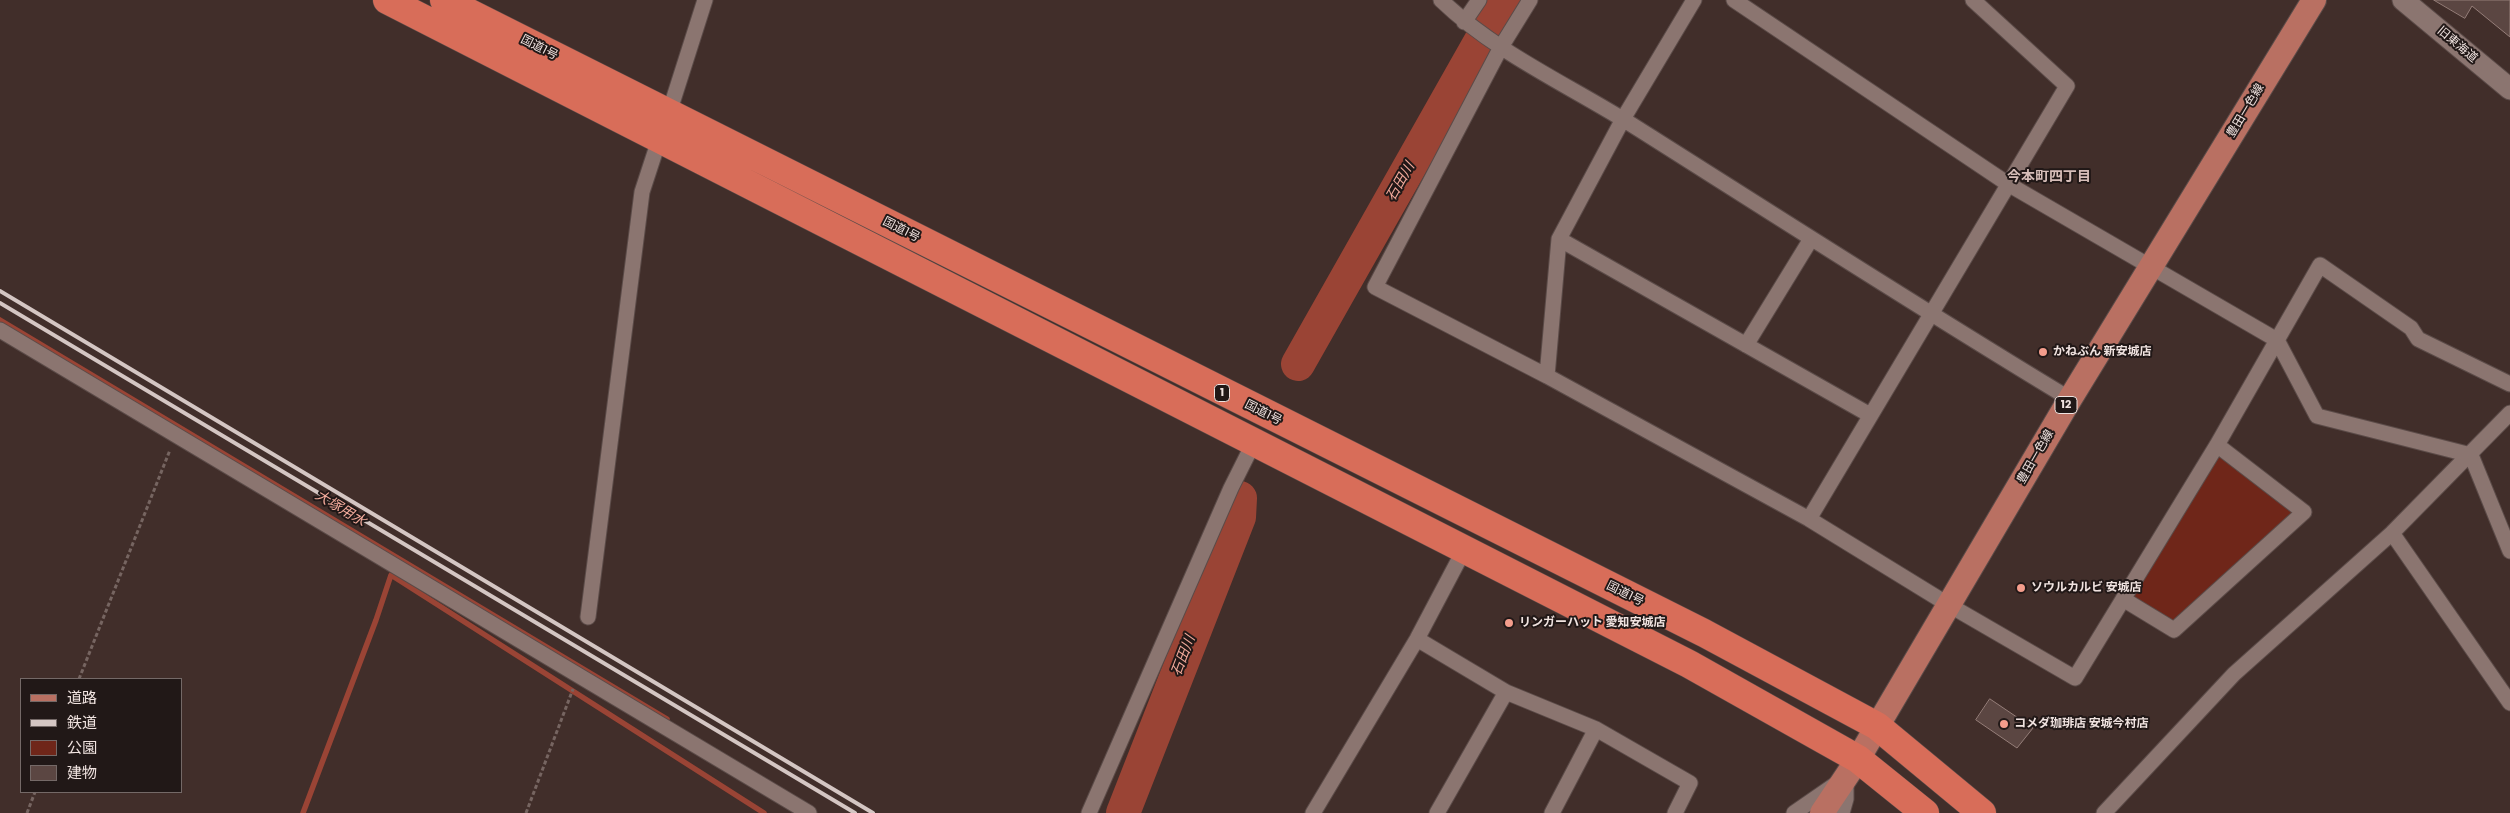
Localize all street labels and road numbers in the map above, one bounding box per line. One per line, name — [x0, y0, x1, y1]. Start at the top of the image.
street label: 旧東海道 — [2434, 24, 2480, 66]
street label: 国道1号 — [518, 33, 560, 63]
street label: 豊田一色線 — [2224, 82, 2268, 140]
street label: 国道1号 — [880, 215, 922, 245]
road number: 1 — [1214, 384, 1230, 402]
road number: 12 — [2055, 396, 2077, 414]
street label: 国道1号 — [1242, 398, 1284, 428]
street label: 豊田一色線 — [2015, 427, 2057, 487]
street label: 国道1号 — [1604, 579, 1646, 609]

